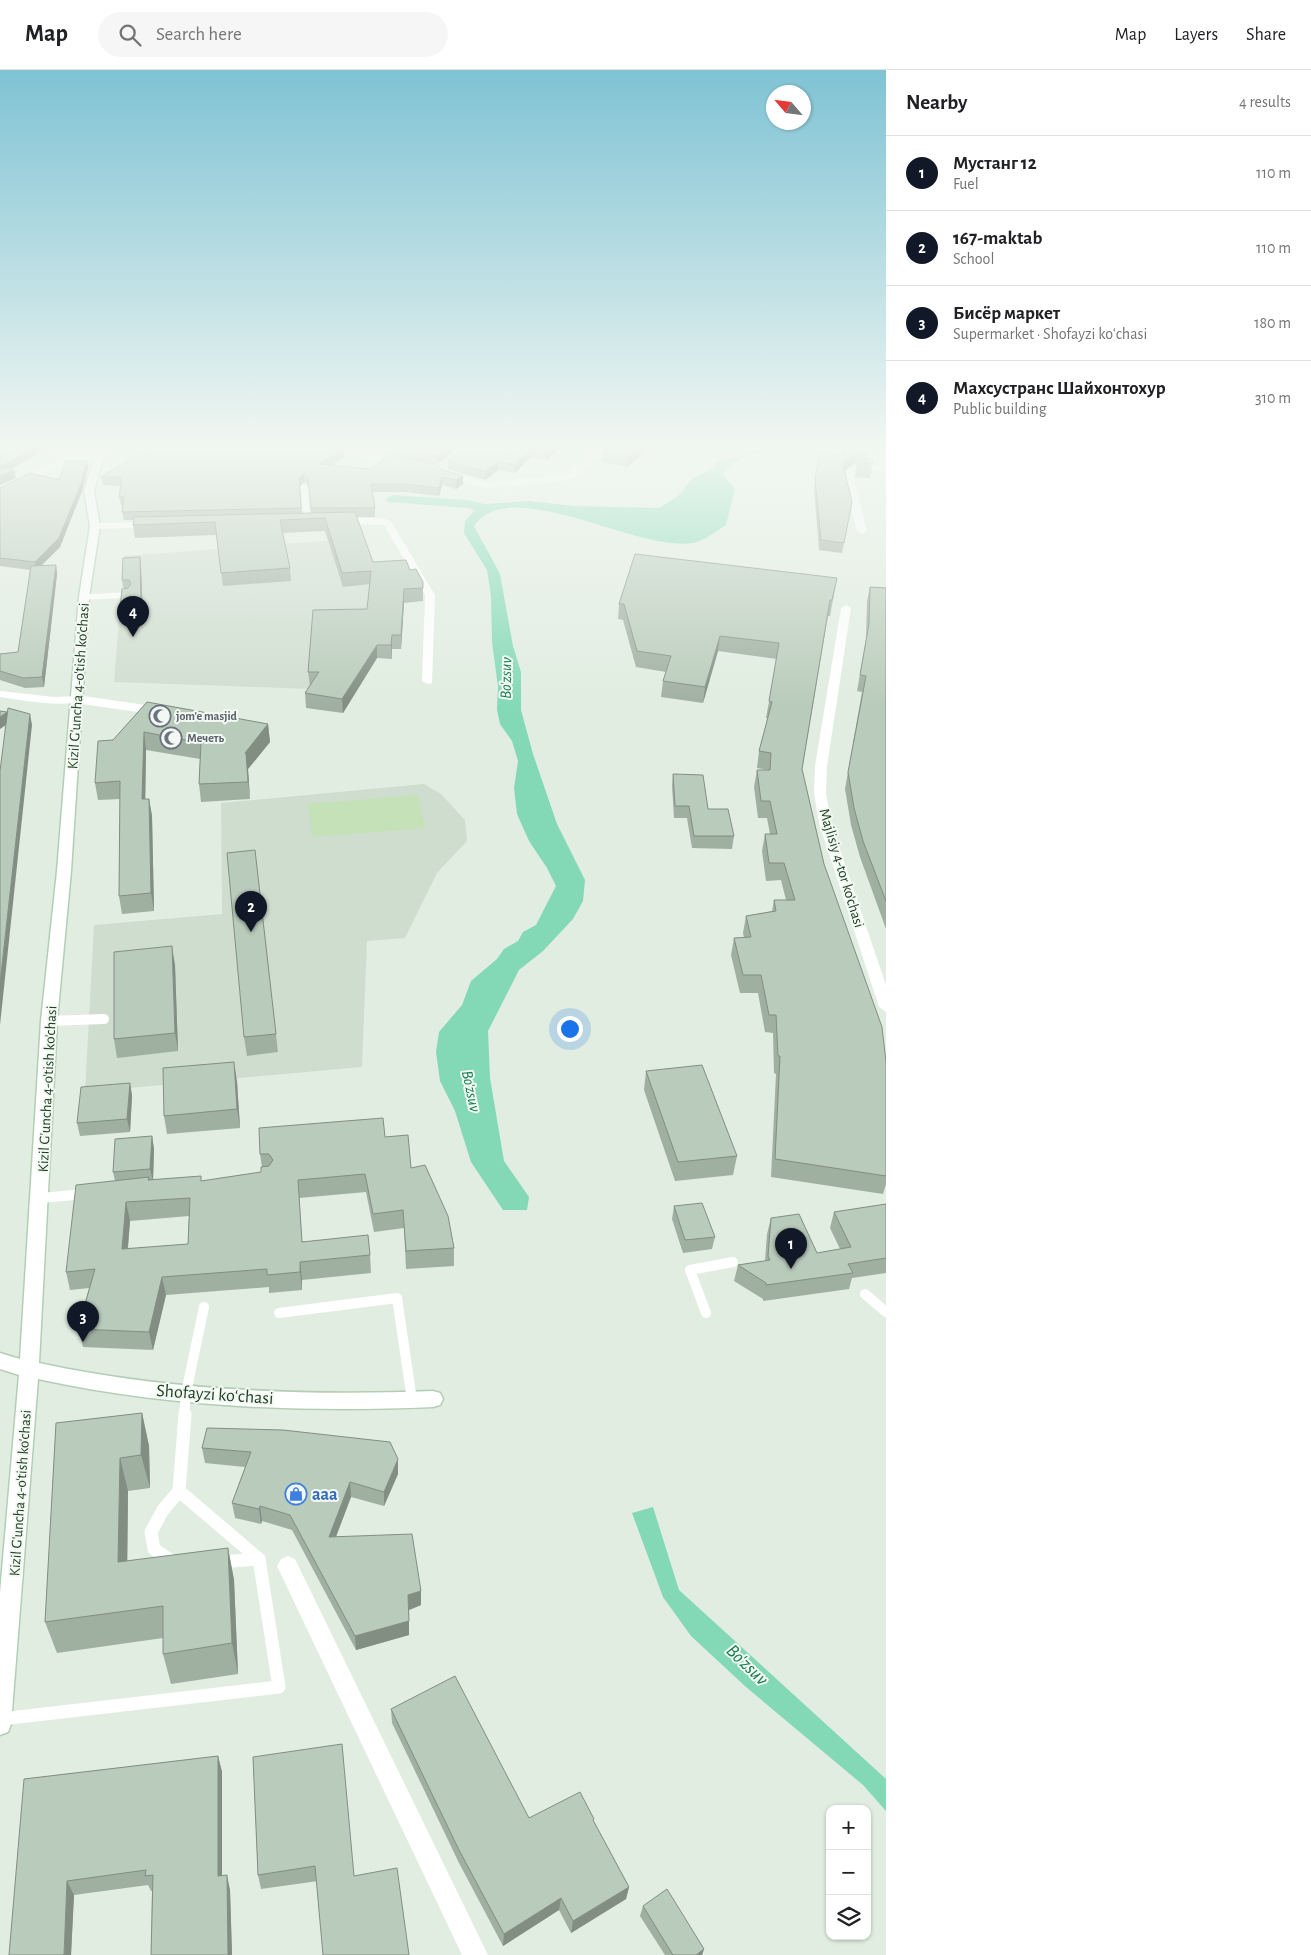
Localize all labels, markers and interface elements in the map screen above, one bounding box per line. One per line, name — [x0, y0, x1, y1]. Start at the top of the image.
search box — [98, 12, 448, 57]
icon: search — [116, 21, 144, 49]
text: Map — [25, 22, 68, 46]
text: Search here — [156, 25, 242, 44]
text: Map — [1115, 26, 1146, 44]
text: Layers — [1174, 26, 1218, 44]
text: Share — [1246, 26, 1286, 44]
north arrow — [766, 85, 811, 130]
text: Nearby — [906, 92, 967, 113]
text: 4 results — [1239, 94, 1291, 110]
text: Мустанг 12 — [953, 154, 1037, 173]
text: 1 — [919, 165, 925, 181]
text: 110 m — [1256, 165, 1291, 181]
text: Fuel — [953, 176, 979, 192]
text: 167-maktab — [953, 229, 1042, 248]
text: 2 — [918, 240, 926, 256]
text: 110 m — [1256, 240, 1291, 256]
text: School — [953, 251, 994, 267]
text: Бисёр маркет — [953, 304, 1060, 323]
text: 3 — [919, 315, 925, 331]
text: 180 m — [1254, 315, 1291, 331]
text: Supermarket · Shofayzi koʻchasi — [953, 326, 1147, 342]
text: Махсустранс Шайхонтохур — [953, 379, 1166, 398]
text: 4 — [918, 390, 926, 406]
text: 310 m — [1255, 390, 1291, 406]
text: Public building — [953, 401, 1047, 417]
pin: 4 — [117, 596, 149, 637]
street label: Kizil G'uncha 4-o'tish ko'chasi — [65, 602, 92, 770]
water label: Bo'zsuv — [498, 656, 514, 699]
mosque icon: jom'e masjid — [148, 704, 172, 728]
place label: jom'e masjid — [176, 710, 238, 723]
mosque icon: Мечеть — [159, 726, 183, 750]
place label: Мечеть — [187, 732, 225, 744]
street label: Majlisiy 4-tor ko'chasi — [816, 807, 867, 929]
pin: 2 — [235, 891, 267, 932]
street label: Kizil G'uncha 4-o'tish ko'chasi — [36, 1005, 59, 1173]
your location — [557, 1016, 583, 1042]
water label: Bo'zsuv — [459, 1069, 483, 1114]
pin: 1 — [775, 1228, 807, 1269]
pin: 3 — [67, 1301, 99, 1342]
street label: Shofayzi koʻchasi — [156, 1382, 274, 1408]
street label: Kizil G'uncha 4-o'tish ko'chasi — [7, 1409, 34, 1577]
shop icon: ааа — [284, 1482, 308, 1506]
place label: ааа — [312, 1486, 338, 1504]
water label: Bo'zsuv — [722, 1641, 772, 1689]
map controls — [826, 1805, 871, 1940]
button: + — [826, 1805, 871, 1850]
button: − — [826, 1850, 871, 1895]
button: layers — [826, 1895, 871, 1940]

